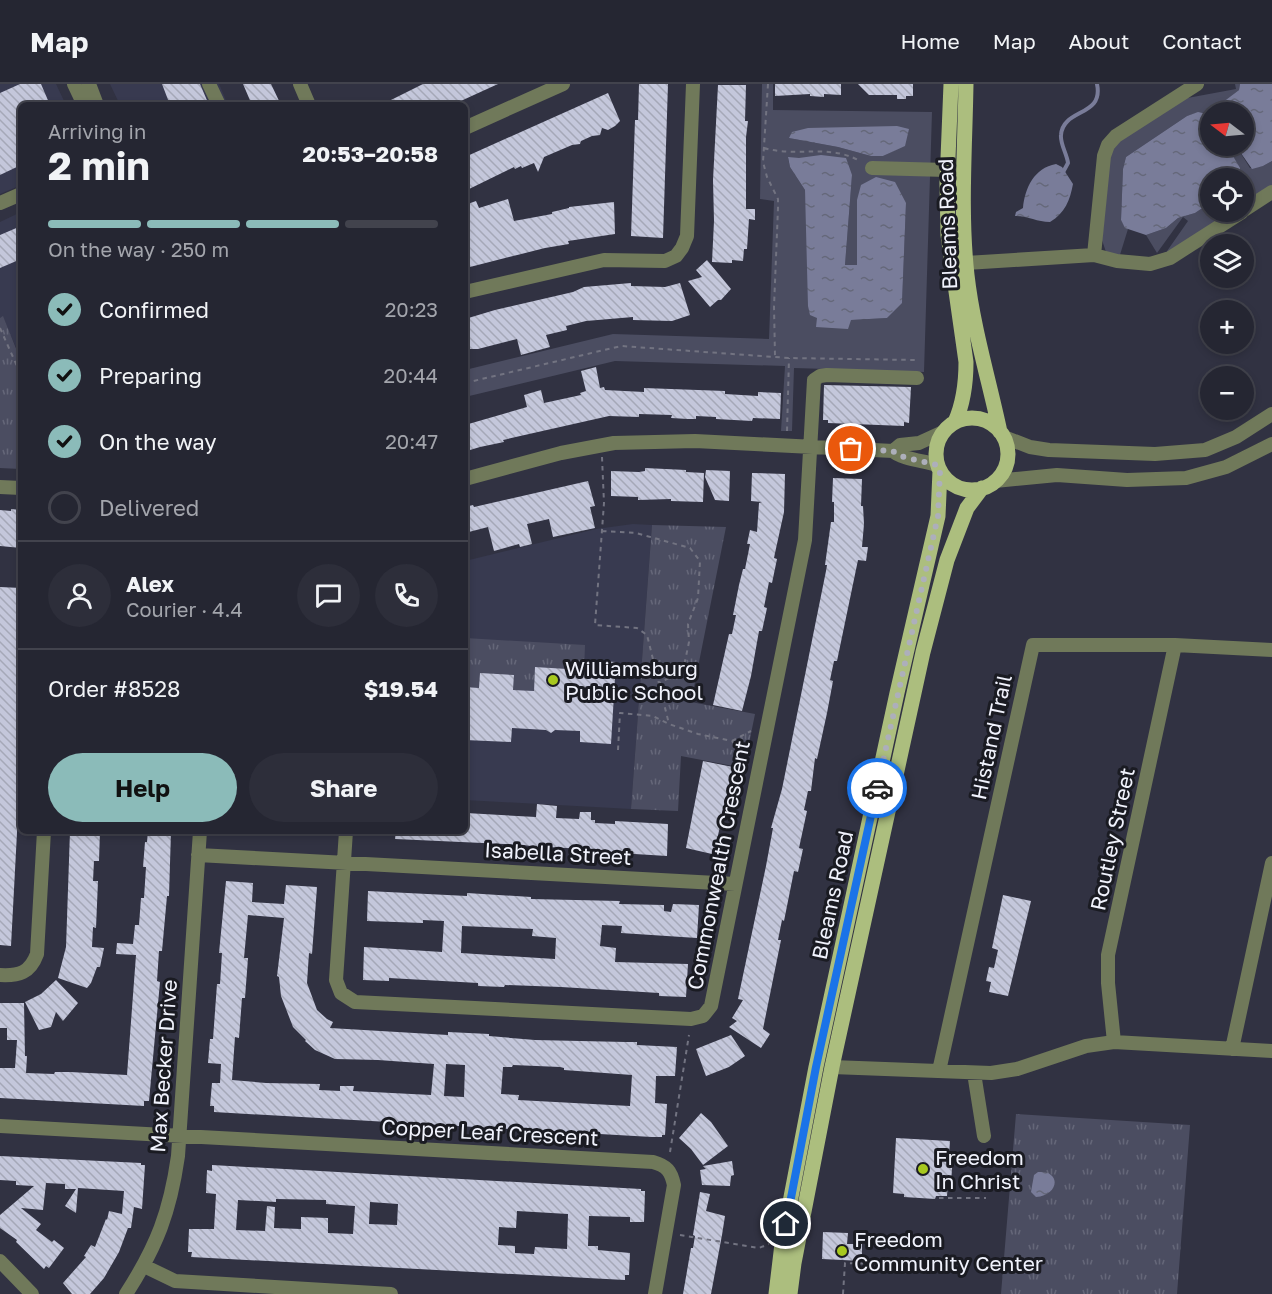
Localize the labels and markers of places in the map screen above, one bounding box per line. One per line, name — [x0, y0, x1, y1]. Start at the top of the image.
pin — [825, 423, 876, 474]
place label: Williamsburg Public School — [565, 655, 703, 705]
marker: Williamsburg Public School — [546, 673, 560, 687]
place label: Freedom In Christ — [935, 1144, 1024, 1194]
marker: Freedom In Christ — [916, 1162, 930, 1176]
pin — [760, 1198, 811, 1249]
place label: Freedom Community Center — [854, 1226, 1043, 1276]
marker: Freedom Community Center — [835, 1244, 849, 1258]

